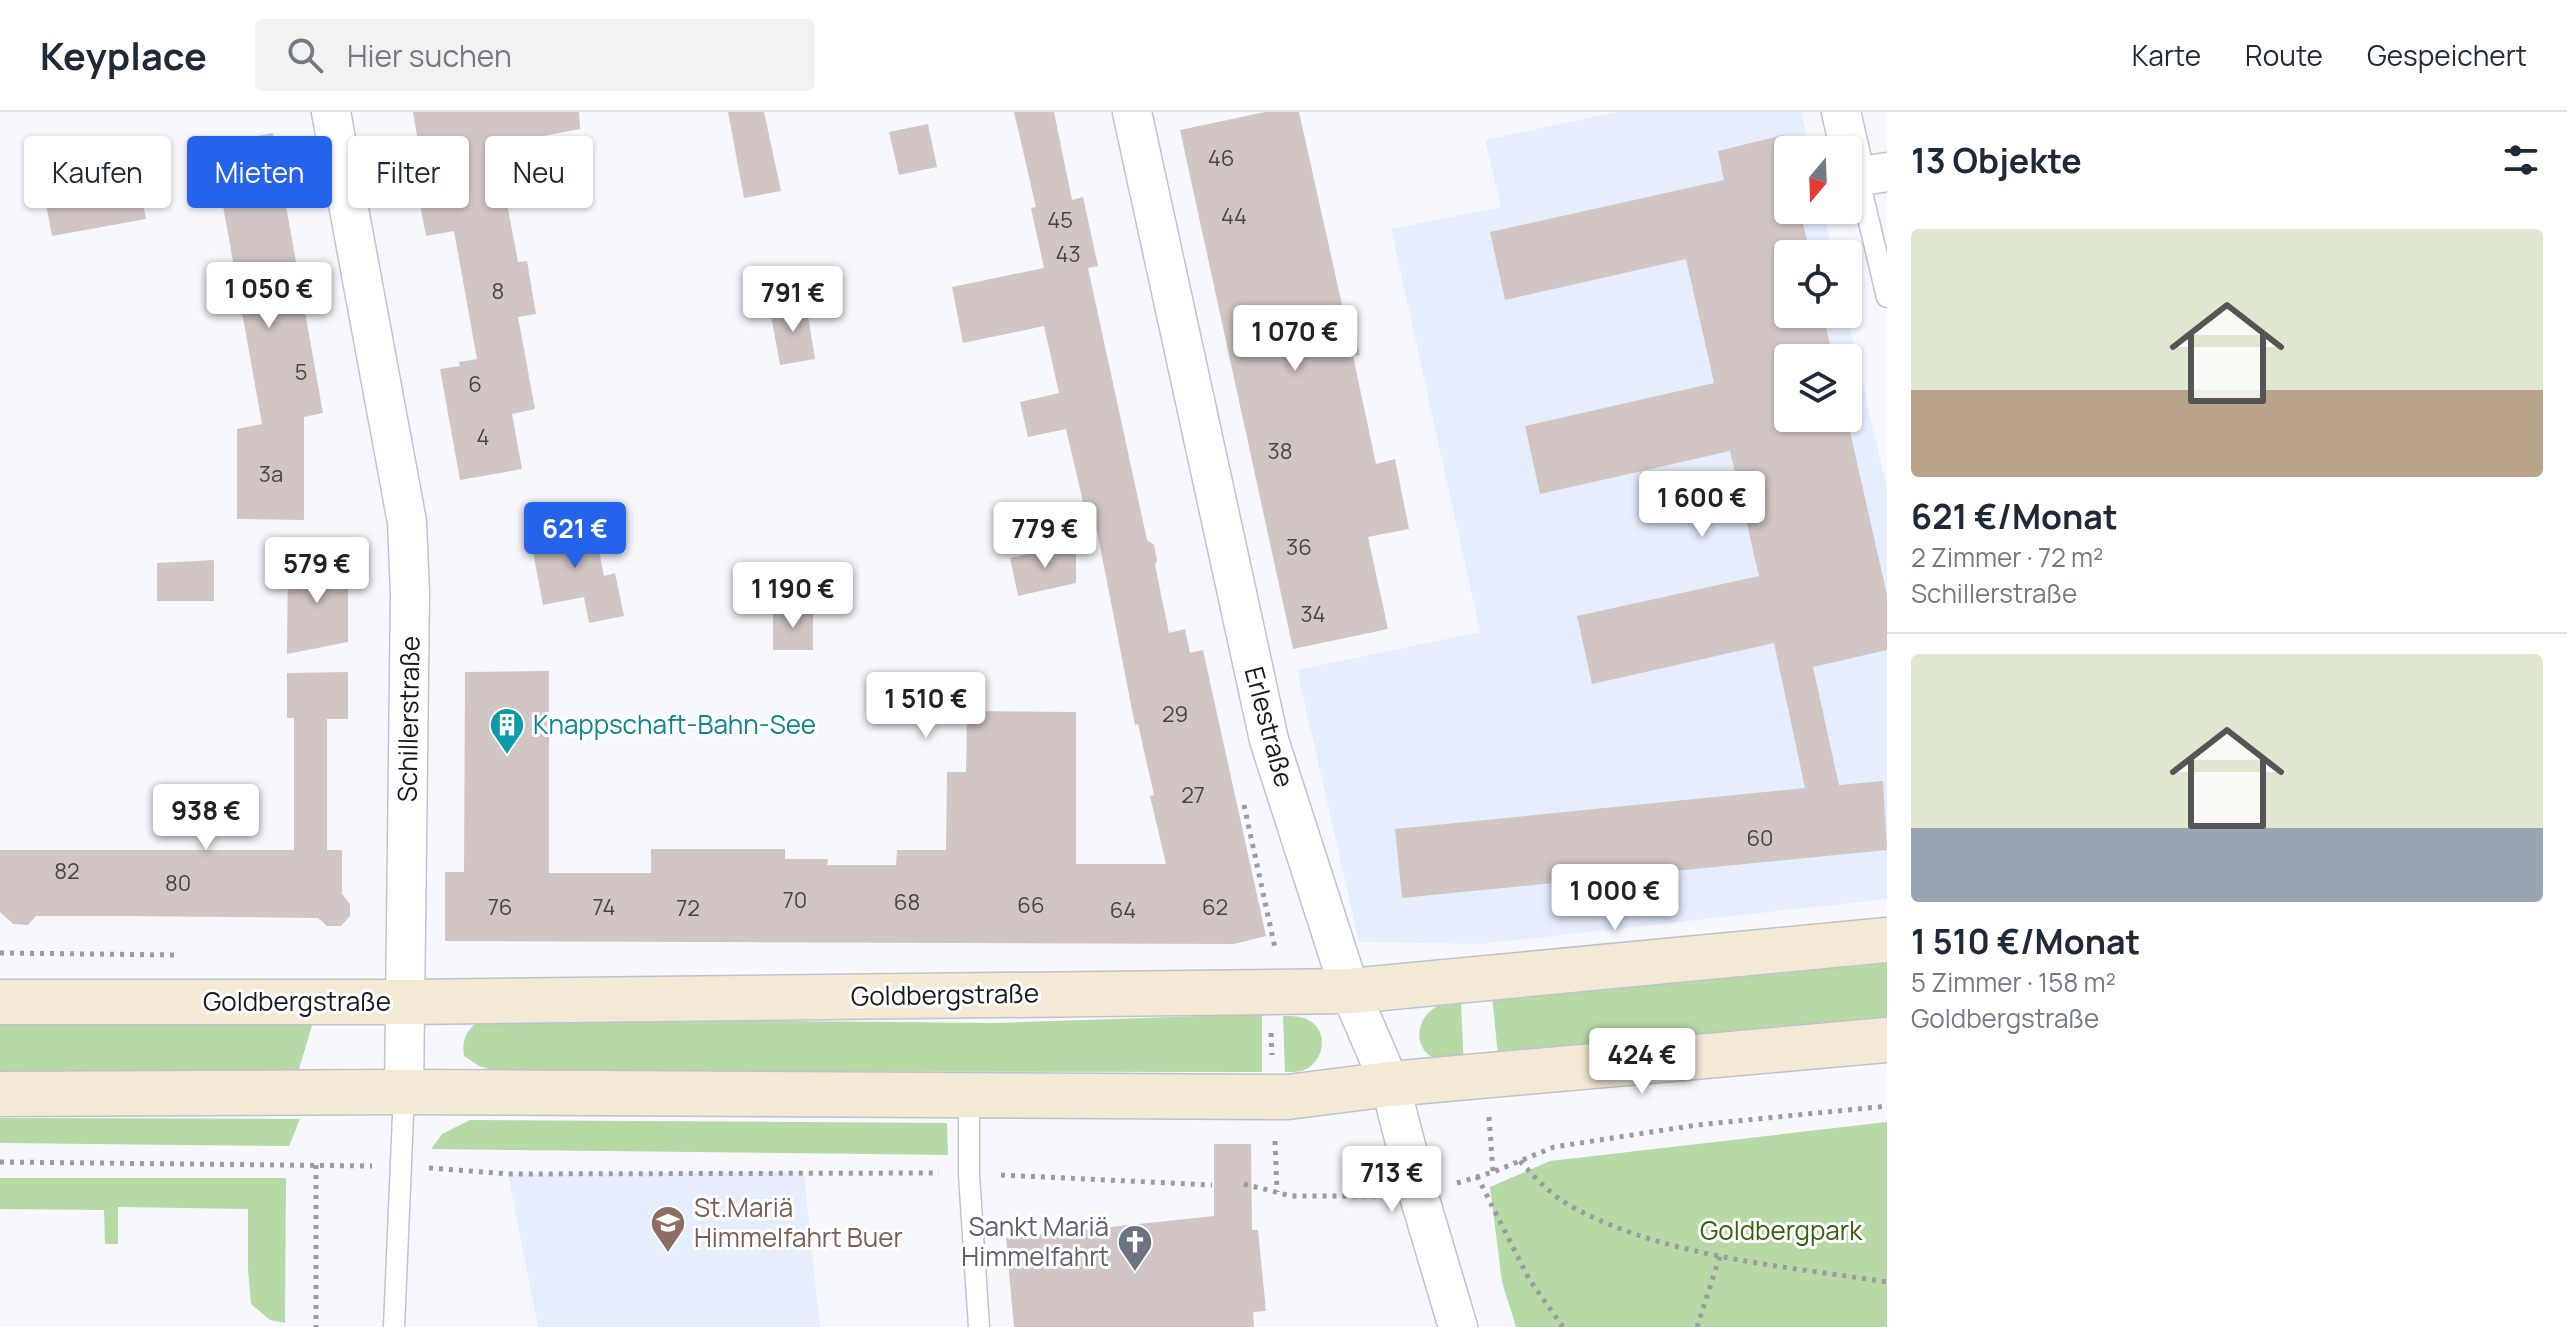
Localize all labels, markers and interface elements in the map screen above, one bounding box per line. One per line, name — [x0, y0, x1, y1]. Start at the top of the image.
search box — [255, 19, 815, 91]
text: Keyplace — [40, 29, 207, 81]
icon: search — [283, 33, 327, 77]
text: Hier suchen — [347, 35, 512, 76]
text: Karte — [2132, 36, 2201, 74]
text: Route — [2245, 36, 2323, 74]
text: Gespeichert — [2367, 36, 2527, 74]
chip: Kaufen — [24, 136, 171, 208]
chip: Mieten — [187, 136, 332, 208]
chip: Filter — [348, 136, 469, 208]
chip: Neu — [485, 136, 593, 208]
north arrow — [1774, 136, 1862, 224]
map controls — [1774, 136, 1862, 432]
text: 13 Objekte — [1911, 137, 2082, 183]
icon: filters — [2499, 138, 2543, 182]
house number: 46 — [1208, 143, 1234, 173]
house number: 44 — [1221, 201, 1247, 231]
house number: 45 — [1047, 205, 1073, 235]
house number: 43 — [1055, 239, 1081, 269]
button: locate — [1774, 240, 1862, 328]
pin: 1 050 € — [195, 262, 343, 330]
pin: 791 € — [737, 266, 849, 334]
text: 1 050 € — [225, 270, 314, 306]
text: 791 € — [761, 274, 825, 310]
house number: 8 — [492, 276, 504, 306]
icon: home — [2155, 281, 2299, 425]
pin: 1 070 € — [1221, 305, 1369, 373]
text: 1 070 € — [1251, 313, 1339, 349]
button: layers — [1774, 344, 1862, 432]
house number: 5 — [295, 357, 307, 387]
house number: 6 — [468, 369, 482, 399]
house number: 4 — [477, 422, 489, 452]
house number: 38 — [1268, 436, 1292, 466]
house number: 3a — [259, 459, 283, 489]
pin: 1 600 € — [1628, 471, 1776, 539]
text: 1 600 € — [1657, 479, 1747, 515]
text: 621 €/Monat — [1911, 493, 2118, 539]
pin: 621 € — [519, 502, 631, 570]
pin: 779 € — [989, 502, 1101, 570]
text: 621 € — [542, 510, 608, 546]
text: 779 € — [1011, 510, 1079, 546]
house number: 36 — [1286, 532, 1312, 562]
pin: 579 € — [261, 537, 373, 605]
text: 2 Zimmer · 72 m² — [1911, 539, 2103, 575]
text: 579 € — [283, 545, 351, 581]
pin: 1 190 € — [719, 562, 867, 630]
text: 1 190 € — [751, 570, 835, 606]
text: Schillerstraße — [1911, 575, 2077, 611]
house number: 34 — [1300, 599, 1326, 629]
street label: Schillerstraße — [389, 636, 427, 802]
street label: Erlestraße — [1237, 662, 1303, 791]
pin: 1 510 € — [852, 672, 1000, 740]
text: 1 510 € — [884, 680, 968, 716]
house number: 29 — [1162, 699, 1188, 729]
building icon: Knappschaft-Bahn-See — [488, 706, 526, 756]
place label: Knappschaft-Bahn-See — [533, 706, 816, 742]
icon: home — [2155, 706, 2299, 850]
house number: 27 — [1181, 780, 1205, 810]
pin: 938 € — [150, 784, 262, 852]
text: 938 € — [171, 792, 241, 828]
house number: 60 — [1746, 823, 1774, 853]
house number: 82 — [54, 856, 80, 886]
pin: 1 000 € — [1541, 864, 1689, 932]
house number: 80 — [165, 868, 191, 898]
text: 1 000 € — [1570, 872, 1660, 908]
house number: 70 — [783, 885, 807, 915]
house number: 68 — [894, 887, 920, 917]
house number: 66 — [1017, 890, 1045, 920]
house number: 76 — [488, 892, 512, 922]
house number: 74 — [592, 892, 616, 922]
house number: 62 — [1202, 892, 1228, 922]
house number: 72 — [676, 893, 700, 923]
house number: 64 — [1110, 895, 1136, 925]
text: 1 510 €/Monat — [1911, 918, 2140, 964]
text: 5 Zimmer · 158 m² — [1911, 964, 2116, 1000]
street label: Goldbergstraße — [851, 974, 1039, 1014]
street label: Goldbergstraße — [203, 983, 391, 1019]
text: Goldbergstraße — [1911, 1000, 2099, 1036]
pin: 424 € — [1586, 1028, 1698, 1096]
text: 424 € — [1607, 1036, 1677, 1072]
pin: 713 € — [1336, 1146, 1448, 1214]
text: 713 € — [1360, 1154, 1424, 1190]
place label: St.Mariä Himmelfahrt Buer — [694, 1189, 903, 1255]
school or university icon: St.Mariä Himmelfahrt Buer — [649, 1204, 687, 1254]
place label: Sankt Mariä Himmelfahrt — [961, 1208, 1109, 1274]
park label: Goldbergpark — [1700, 1212, 1863, 1248]
church icon: Sankt Mariä Himmelfahrt — [1116, 1223, 1154, 1273]

